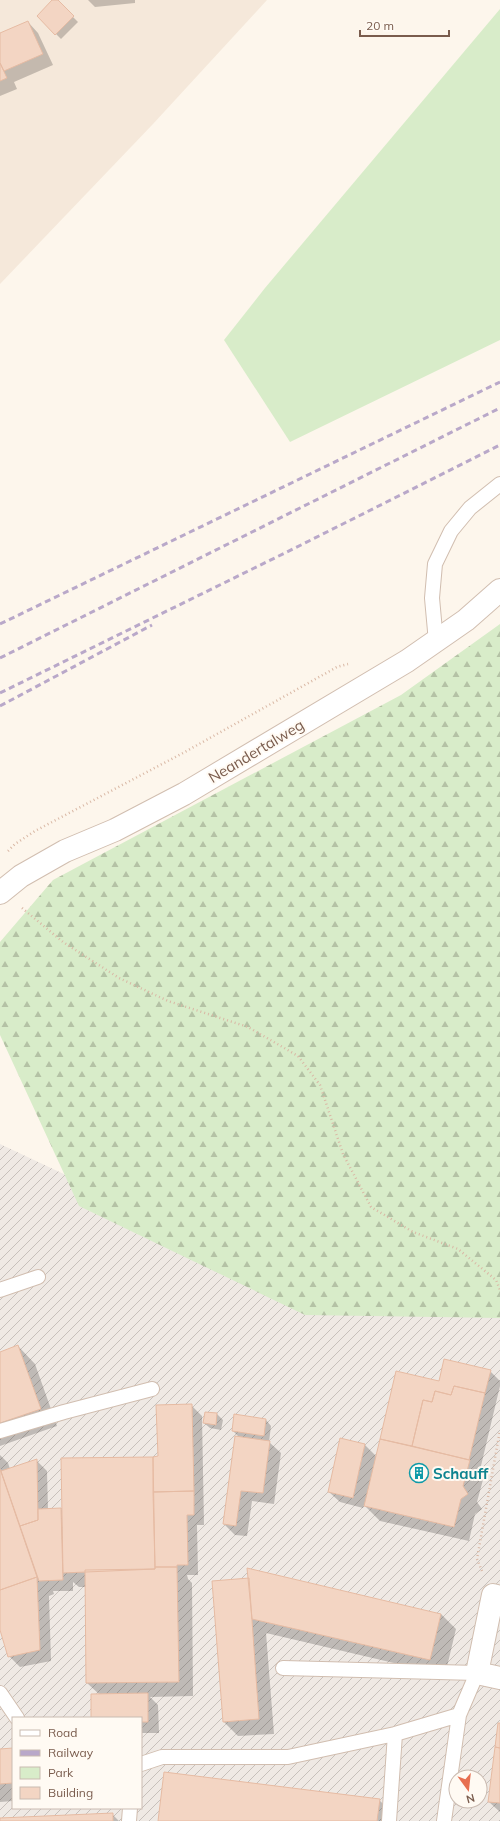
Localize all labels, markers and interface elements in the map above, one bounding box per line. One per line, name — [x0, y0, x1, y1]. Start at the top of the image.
scale bar — [360, 12, 449, 38]
text: 20 m — [366, 18, 394, 33]
street label: Neandertalweg — [205, 715, 307, 787]
building icon: Schauff — [408, 1462, 430, 1484]
place label: Schauff — [433, 1464, 489, 1483]
legend — [12, 1717, 142, 1809]
text: Road — [48, 1725, 77, 1740]
text: Railway — [48, 1745, 94, 1760]
text: Park — [48, 1765, 74, 1780]
north arrow — [448, 1769, 488, 1809]
text: Building — [48, 1785, 93, 1800]
text: N — [465, 1791, 476, 1806]

